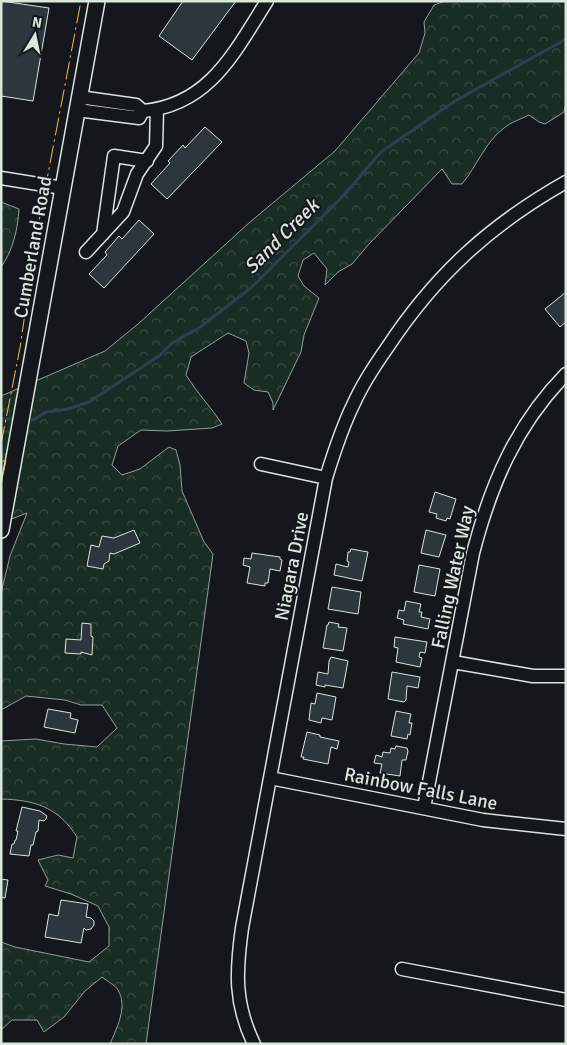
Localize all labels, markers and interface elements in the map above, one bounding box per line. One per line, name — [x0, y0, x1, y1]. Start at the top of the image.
north arrow — [10, 10, 60, 60]
text: N — [31, 13, 43, 32]
street label: Cumberland Road — [9, 174, 57, 320]
water label: Sand Creek — [238, 192, 326, 279]
street label: Falling Water Way — [426, 504, 480, 651]
street label: Niagara Drive — [270, 510, 314, 623]
street label: Rainbow Falls Lane — [342, 762, 500, 816]

